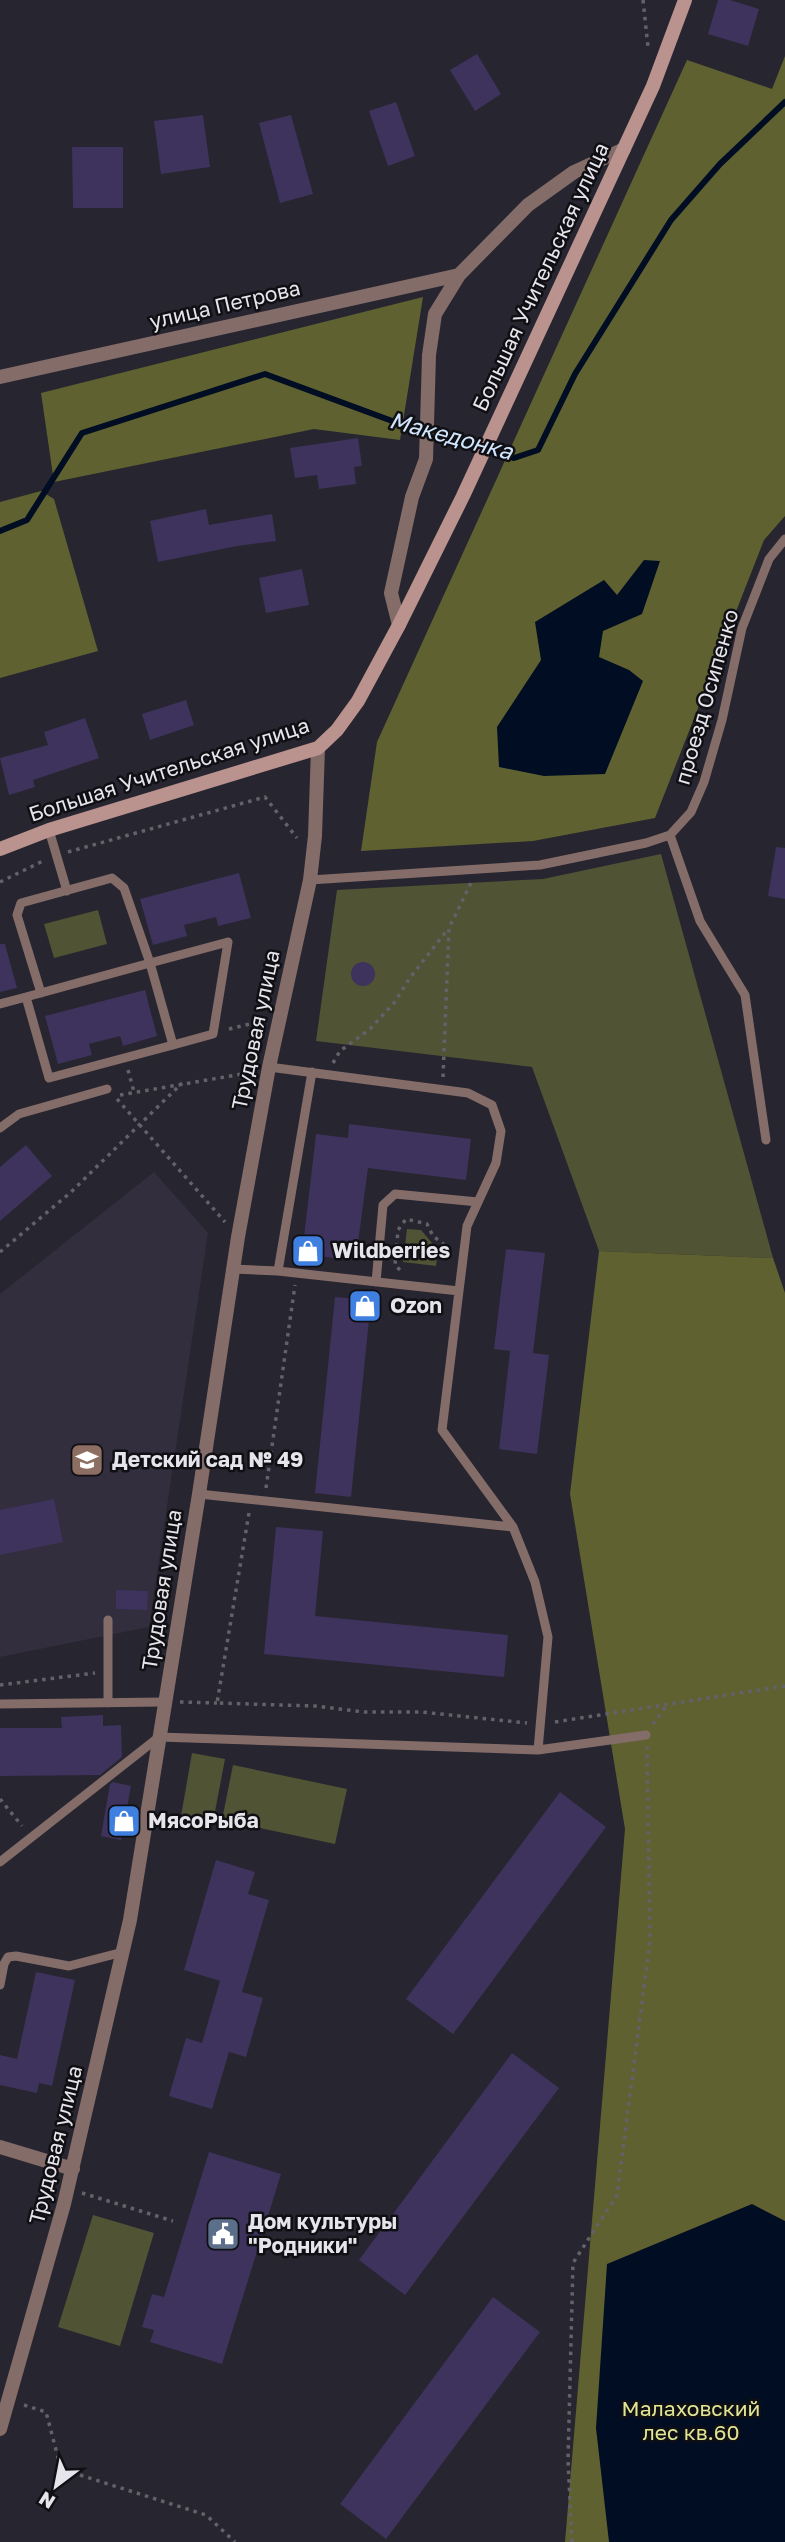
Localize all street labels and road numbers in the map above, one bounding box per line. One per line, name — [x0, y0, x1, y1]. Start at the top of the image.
street label: Большая Учительская улица — [466, 138, 614, 415]
street label: улица Петрова — [147, 274, 303, 334]
street label: проезд Осипенко — [669, 606, 743, 787]
street label: Большая Учительская улица — [25, 711, 312, 827]
street label: Трудовая улица — [225, 948, 285, 1112]
street label: Трудовая улица — [135, 1508, 187, 1672]
street label: Трудовая улица — [23, 2063, 87, 2227]

